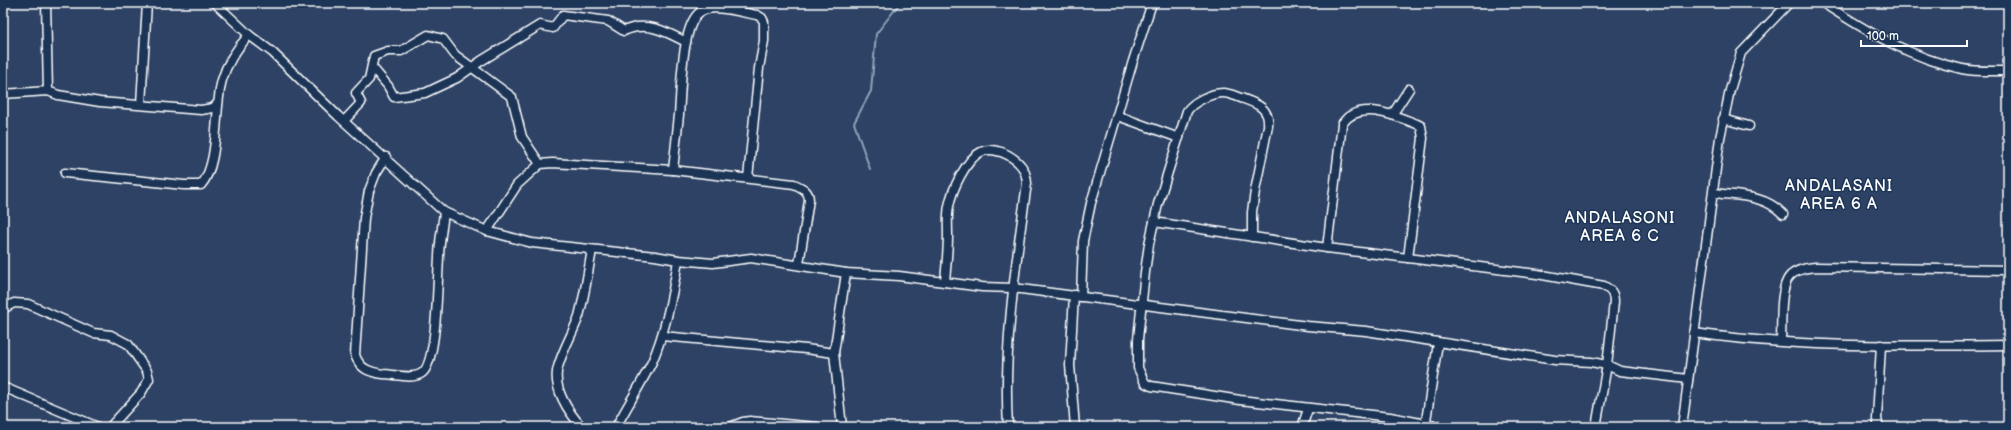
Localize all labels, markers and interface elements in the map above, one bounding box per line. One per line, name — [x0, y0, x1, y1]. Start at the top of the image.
scale bar — [1861, 22, 1967, 48]
text: 100 m — [1867, 29, 1899, 44]
district label: ANDALASANI AREA 6 A — [1785, 177, 1893, 214]
district label: ANDALASONI AREA 6 C — [1565, 209, 1675, 246]

